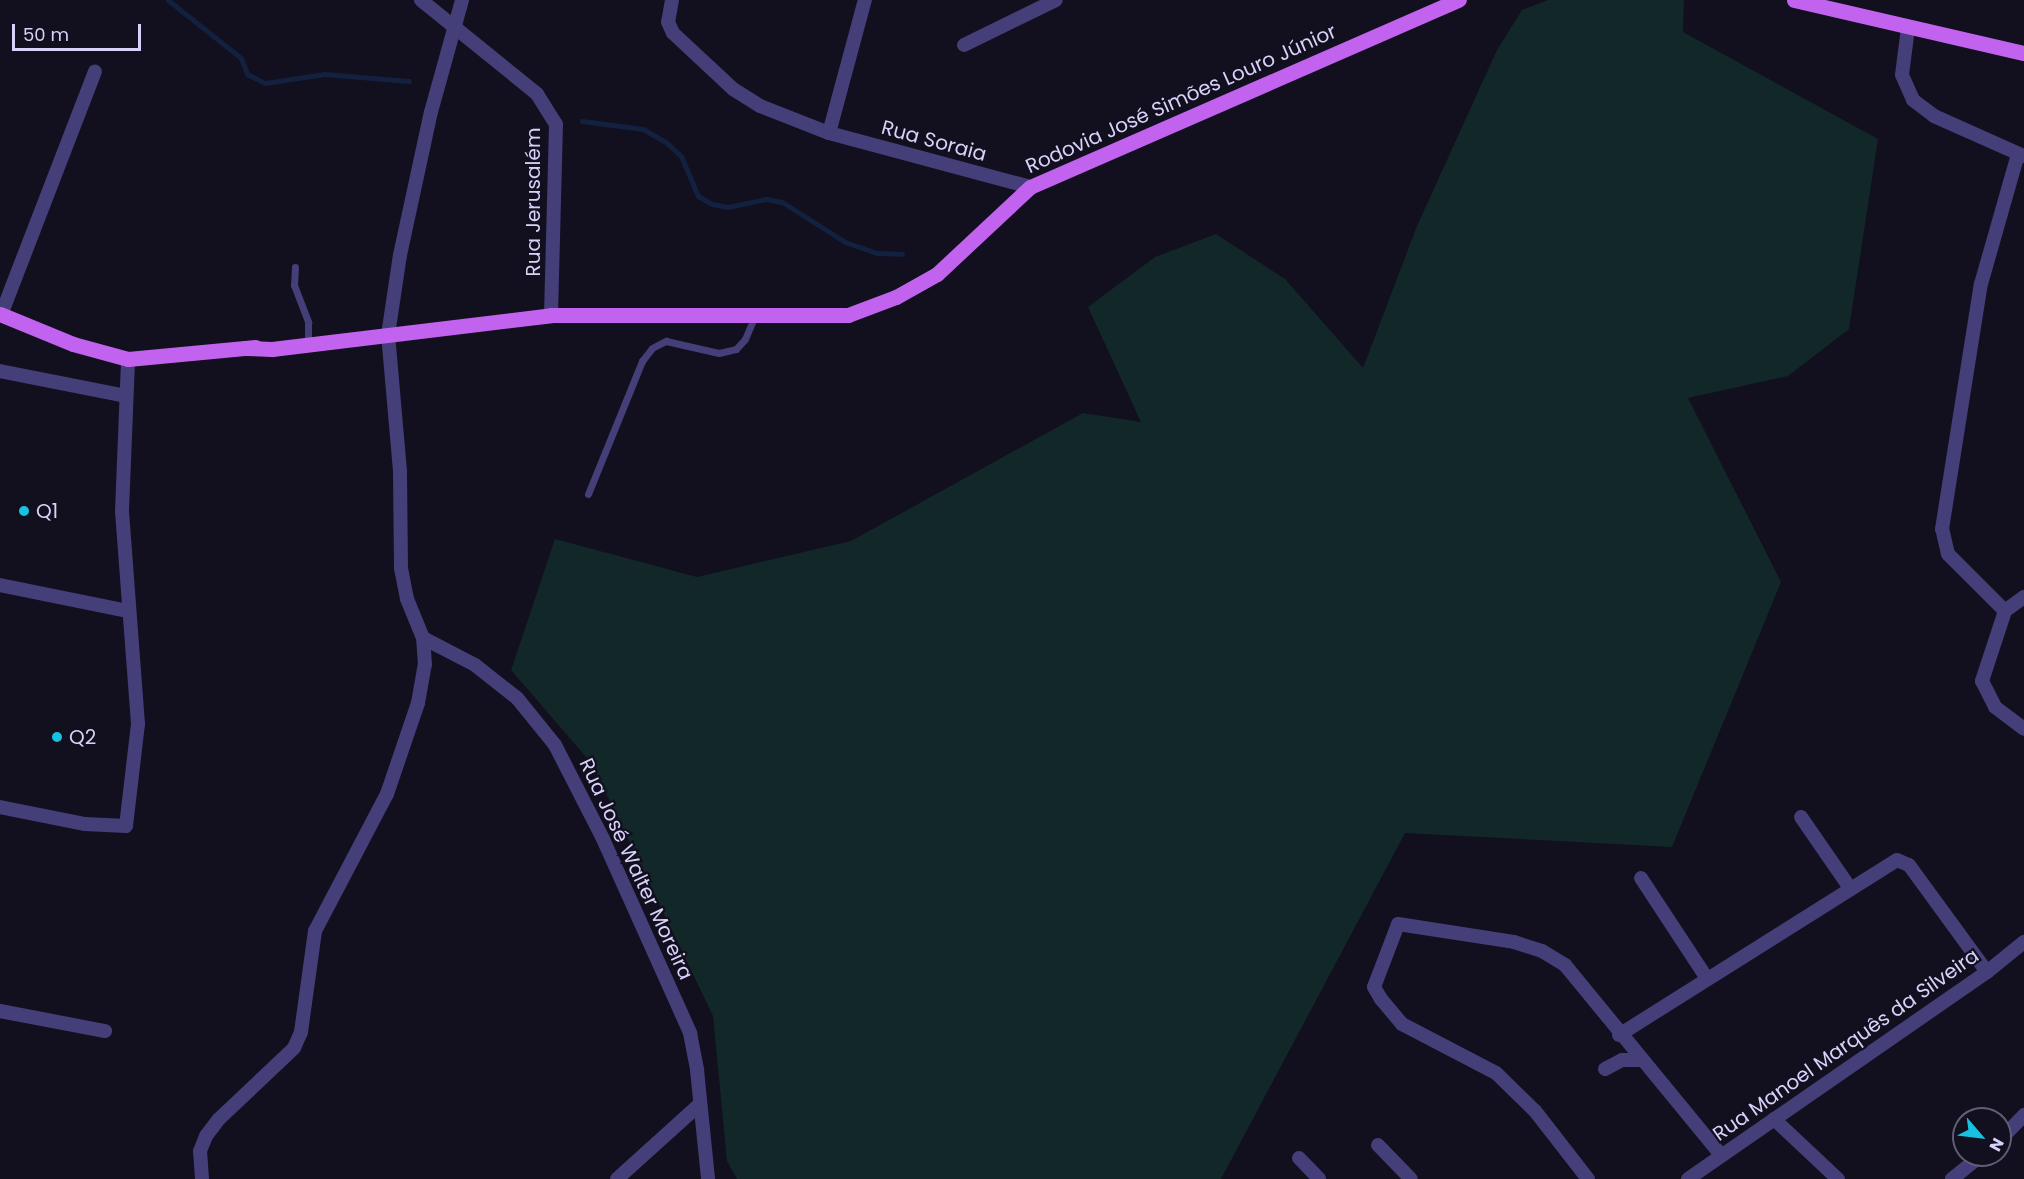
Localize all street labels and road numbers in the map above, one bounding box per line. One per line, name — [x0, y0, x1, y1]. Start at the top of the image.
street label: Rodovia José Simões Louro Júnior — [1022, 19, 1340, 179]
street label: Rua Soraia — [879, 115, 989, 167]
street label: Rua Jerusalém — [521, 128, 545, 276]
street label: Rua José Walter Moreira — [574, 754, 698, 984]
street label: Rua Manoel Marquês da Silveira — [1708, 944, 1984, 1146]

